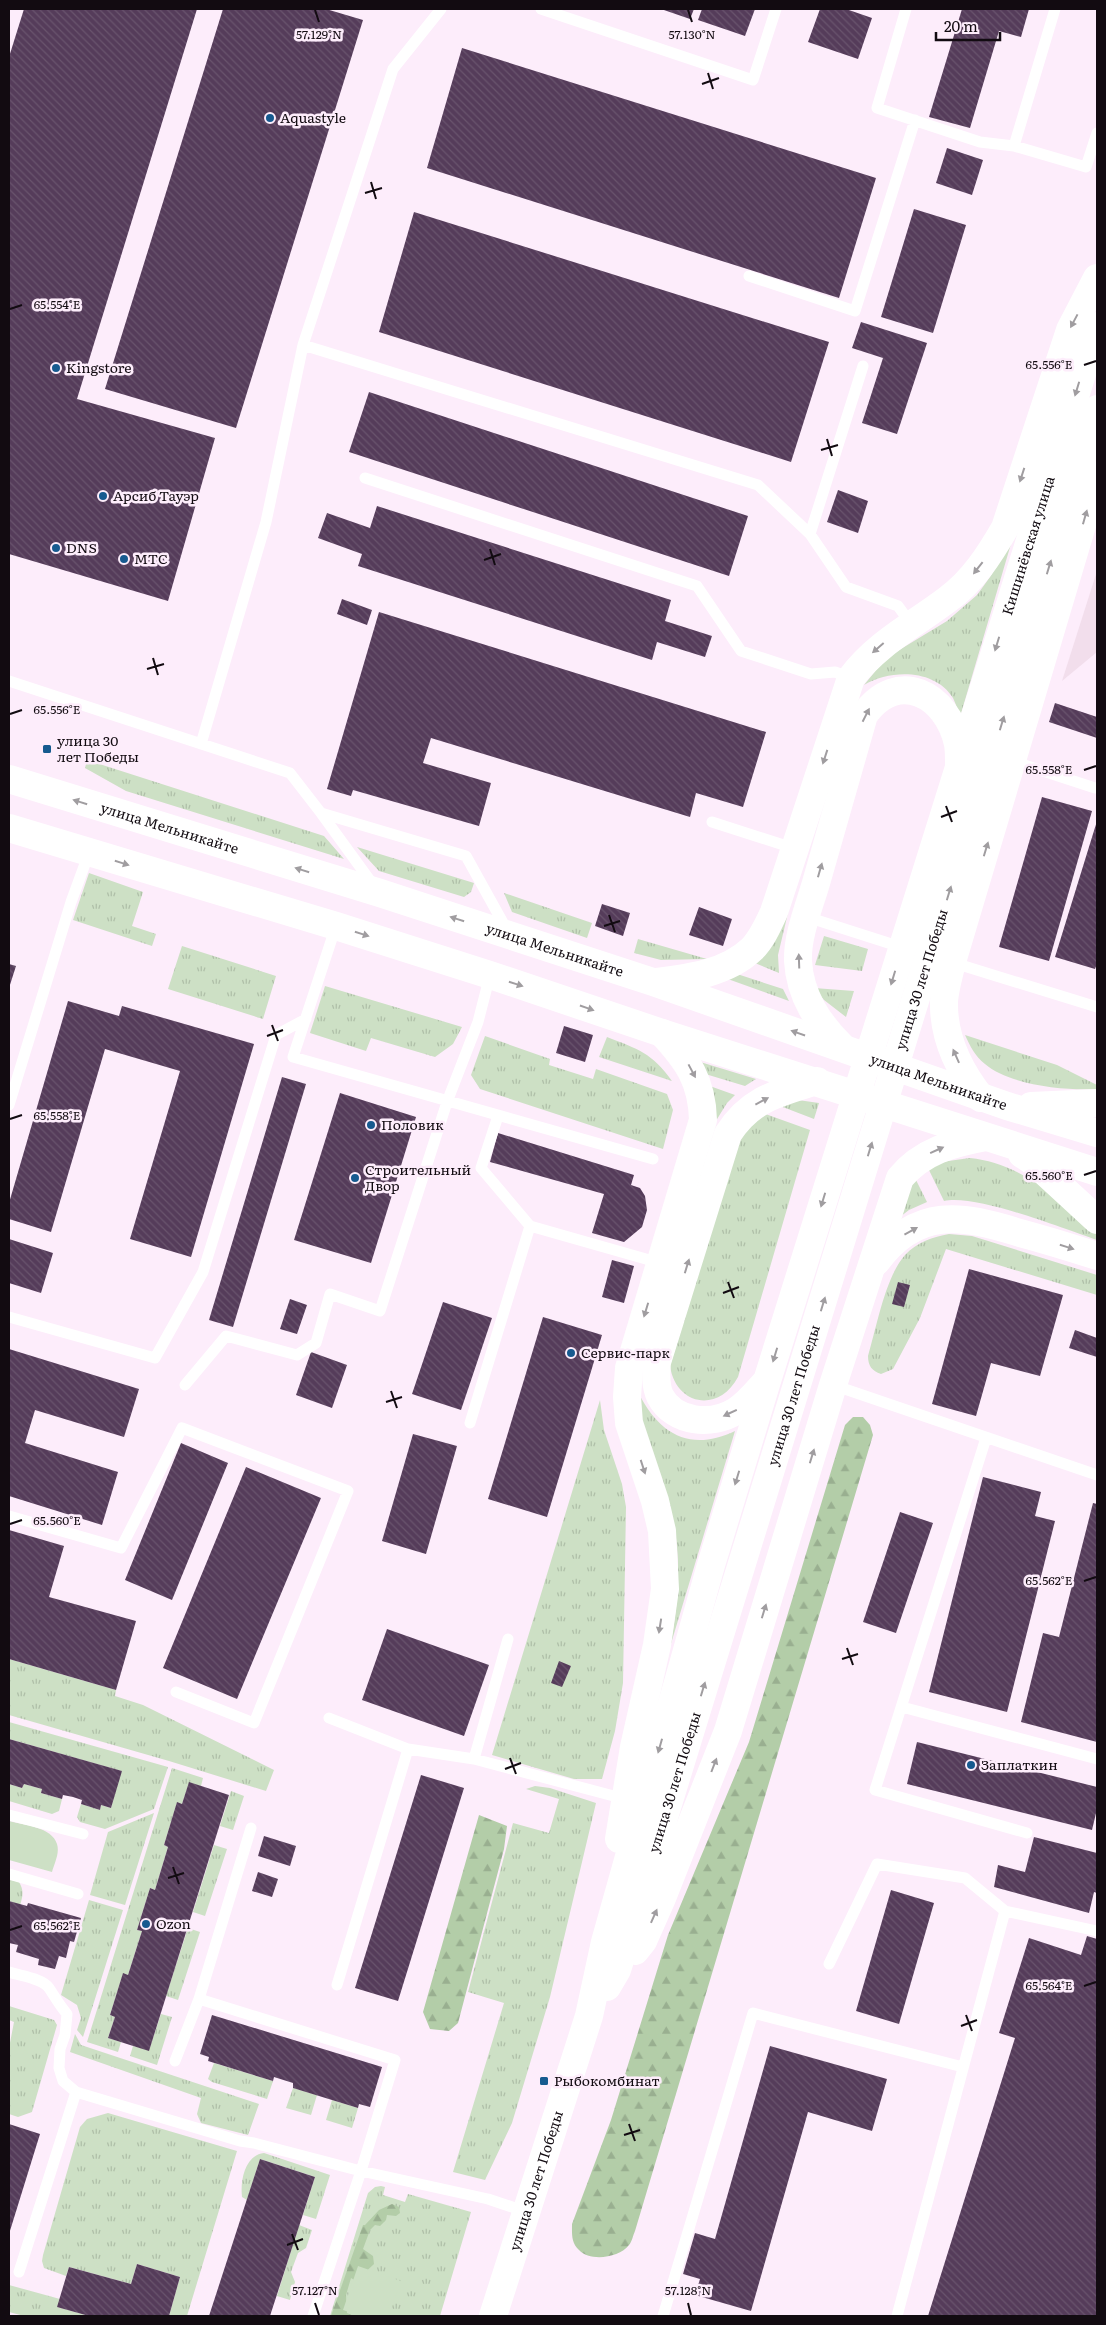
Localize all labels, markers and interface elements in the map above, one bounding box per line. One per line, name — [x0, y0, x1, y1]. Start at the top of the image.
scale bar — [936, 10, 1000, 42]
text: 20 m — [944, 14, 978, 37]
text: 57.129°N — [296, 25, 342, 43]
text: 57.130°N — [668, 25, 716, 43]
place label: Aquastyle — [280, 107, 346, 127]
marker: Aquastyle — [264, 112, 276, 124]
text: 65.554°E — [34, 295, 81, 313]
one-way arrow — [1070, 315, 1079, 328]
text: 65.556°E — [1026, 355, 1073, 373]
place label: Kingstore — [66, 357, 132, 377]
marker: Kingstore — [50, 362, 62, 374]
one-way arrow — [1073, 382, 1081, 397]
one-way arrow — [1018, 468, 1026, 483]
street label: Кишинёвская улица — [996, 473, 1059, 617]
place label: Арсиб Тауэр — [113, 485, 199, 505]
marker: Арсиб Тауэр — [97, 490, 109, 502]
one-way arrow — [1081, 509, 1089, 524]
place label: DNS — [66, 537, 97, 557]
marker: DNS — [50, 542, 62, 554]
place label: МТС — [134, 548, 168, 568]
marker: МТС — [118, 553, 130, 565]
one-way arrow — [1045, 560, 1053, 575]
one-way arrow — [973, 561, 983, 575]
one-way arrow — [993, 637, 1000, 652]
one-way arrow — [873, 642, 885, 654]
text: 65.556°E — [34, 700, 81, 718]
one-way arrow — [862, 708, 870, 722]
one-way arrow — [998, 715, 1006, 730]
place label: улица 30 лет Победы — [57, 730, 139, 766]
marker: улица 30 лет Победы — [41, 743, 53, 755]
one-way arrow — [821, 750, 828, 765]
text: 65.558°E — [1026, 760, 1073, 778]
one-way arrow — [72, 797, 87, 805]
street label: улица Мельникайте — [98, 797, 241, 858]
one-way arrow — [982, 841, 990, 856]
one-way arrow — [115, 859, 130, 867]
one-way arrow — [816, 863, 824, 878]
one-way arrow — [294, 865, 309, 873]
one-way arrow — [946, 886, 954, 901]
street label: улица 30 лет Победы — [890, 906, 952, 1052]
one-way arrow — [449, 914, 464, 922]
street label: улица Мельникайте — [484, 917, 626, 981]
one-way arrow — [355, 931, 370, 939]
one-way arrow — [795, 953, 803, 969]
one-way arrow — [888, 971, 896, 986]
one-way arrow — [508, 980, 523, 988]
one-way arrow — [580, 1004, 595, 1012]
one-way arrow — [790, 1028, 805, 1036]
street label: улица Мельникайте — [868, 1048, 1010, 1114]
one-way arrow — [952, 1049, 960, 1063]
one-way arrow — [688, 1064, 696, 1078]
one-way arrow — [755, 1096, 769, 1105]
text: 65.558°E — [34, 1106, 81, 1124]
place label: Половик — [381, 1114, 444, 1134]
marker: Половик — [365, 1119, 377, 1131]
one-way arrow — [867, 1141, 875, 1156]
one-way arrow — [930, 1146, 944, 1154]
place label: Строительный Двор — [365, 1159, 471, 1195]
text: 65.560°E — [1025, 1166, 1073, 1184]
marker: Строительный Двор — [349, 1172, 361, 1184]
one-way arrow — [819, 1193, 827, 1208]
one-way arrow — [904, 1226, 917, 1235]
one-way arrow — [1059, 1243, 1074, 1251]
one-way arrow — [683, 1259, 691, 1274]
one-way arrow — [819, 1296, 827, 1311]
one-way arrow — [642, 1302, 650, 1317]
street label: улица 30 лет Победы — [762, 1322, 824, 1468]
place label: Сервис-парк — [581, 1342, 670, 1362]
marker: Сервис-парк — [565, 1347, 577, 1359]
one-way arrow — [770, 1348, 778, 1363]
one-way arrow — [723, 1409, 737, 1417]
one-way arrow — [808, 1448, 816, 1463]
one-way arrow — [640, 1460, 648, 1475]
one-way arrow — [733, 1471, 741, 1486]
text: 65.560°E — [33, 1511, 81, 1529]
text: 65.562°E — [1026, 1571, 1073, 1589]
one-way arrow — [761, 1603, 769, 1618]
one-way arrow — [655, 1619, 663, 1635]
one-way arrow — [699, 1682, 707, 1697]
street label: улица 30 лет Победы — [643, 1709, 705, 1855]
one-way arrow — [656, 1739, 664, 1754]
place label: Заплаткин — [981, 1754, 1058, 1774]
one-way arrow — [711, 1758, 718, 1773]
marker: Заплаткин — [965, 1759, 977, 1771]
one-way arrow — [650, 1909, 658, 1923]
place label: Ozon — [156, 1913, 191, 1933]
text: 65.562°E — [34, 1916, 81, 1934]
marker: Ozon — [140, 1918, 152, 1930]
text: 65.564°E — [1025, 1976, 1073, 1994]
place label: Рыбокомбинат — [554, 2070, 660, 2090]
marker: Рыбокомбинат — [538, 2075, 550, 2087]
street label: улица 30 лет Победы — [503, 2108, 567, 2253]
text: 57.127°N — [292, 2281, 338, 2299]
text: 57.128°N — [665, 2281, 711, 2299]

